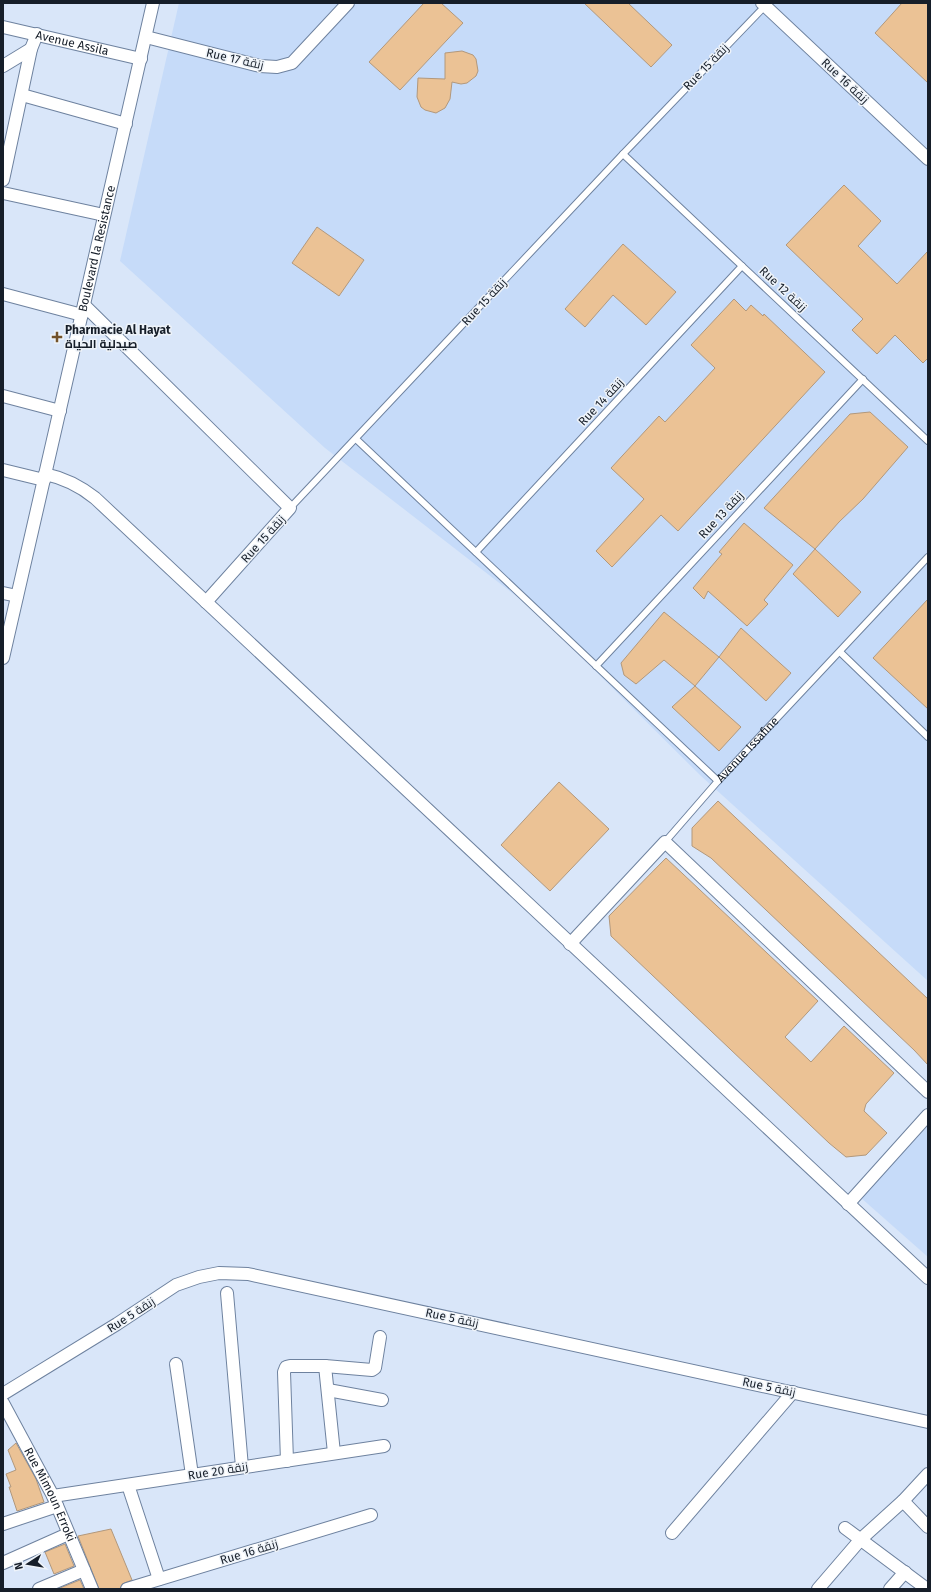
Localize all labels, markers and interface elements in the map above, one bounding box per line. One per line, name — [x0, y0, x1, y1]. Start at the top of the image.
street label: Avenue Assila — [34, 28, 110, 58]
street label: Rue 15 زنقة — [680, 41, 732, 93]
street label: Rue 17 زنقة — [205, 46, 265, 72]
street label: Rue 16 زنقة — [818, 56, 872, 106]
street label: Boulevard la Resistance — [75, 184, 118, 313]
street label: Rue 12 زنقة — [757, 264, 809, 314]
street label: Rue 15 زنقة — [459, 276, 509, 328]
place label: Pharmacie Al Hayat صيدلية الحياة — [65, 323, 171, 351]
marker: Pharmacie Al Hayat صيدلية الحياة — [52, 332, 62, 342]
street label: Rue 14 زنقة — [576, 375, 626, 429]
street label: Rue 13 زنقة — [696, 489, 746, 541]
street label: Rue 15 زنقة — [238, 512, 288, 566]
street label: Avenue Issafine — [713, 714, 782, 785]
street label: Rue 5 زنقة — [104, 1294, 158, 1336]
street label: Rue 5 زنقة — [424, 1306, 480, 1330]
street label: Rue 5 زنقة — [741, 1375, 797, 1399]
street label: Rue Mimoun Erroki — [21, 1445, 78, 1544]
street label: Rue 20 زنقة — [187, 1459, 249, 1483]
street label: Rue 16 زنقة — [218, 1537, 280, 1567]
north arrow — [8, 1544, 48, 1584]
text: N — [12, 1561, 26, 1571]

